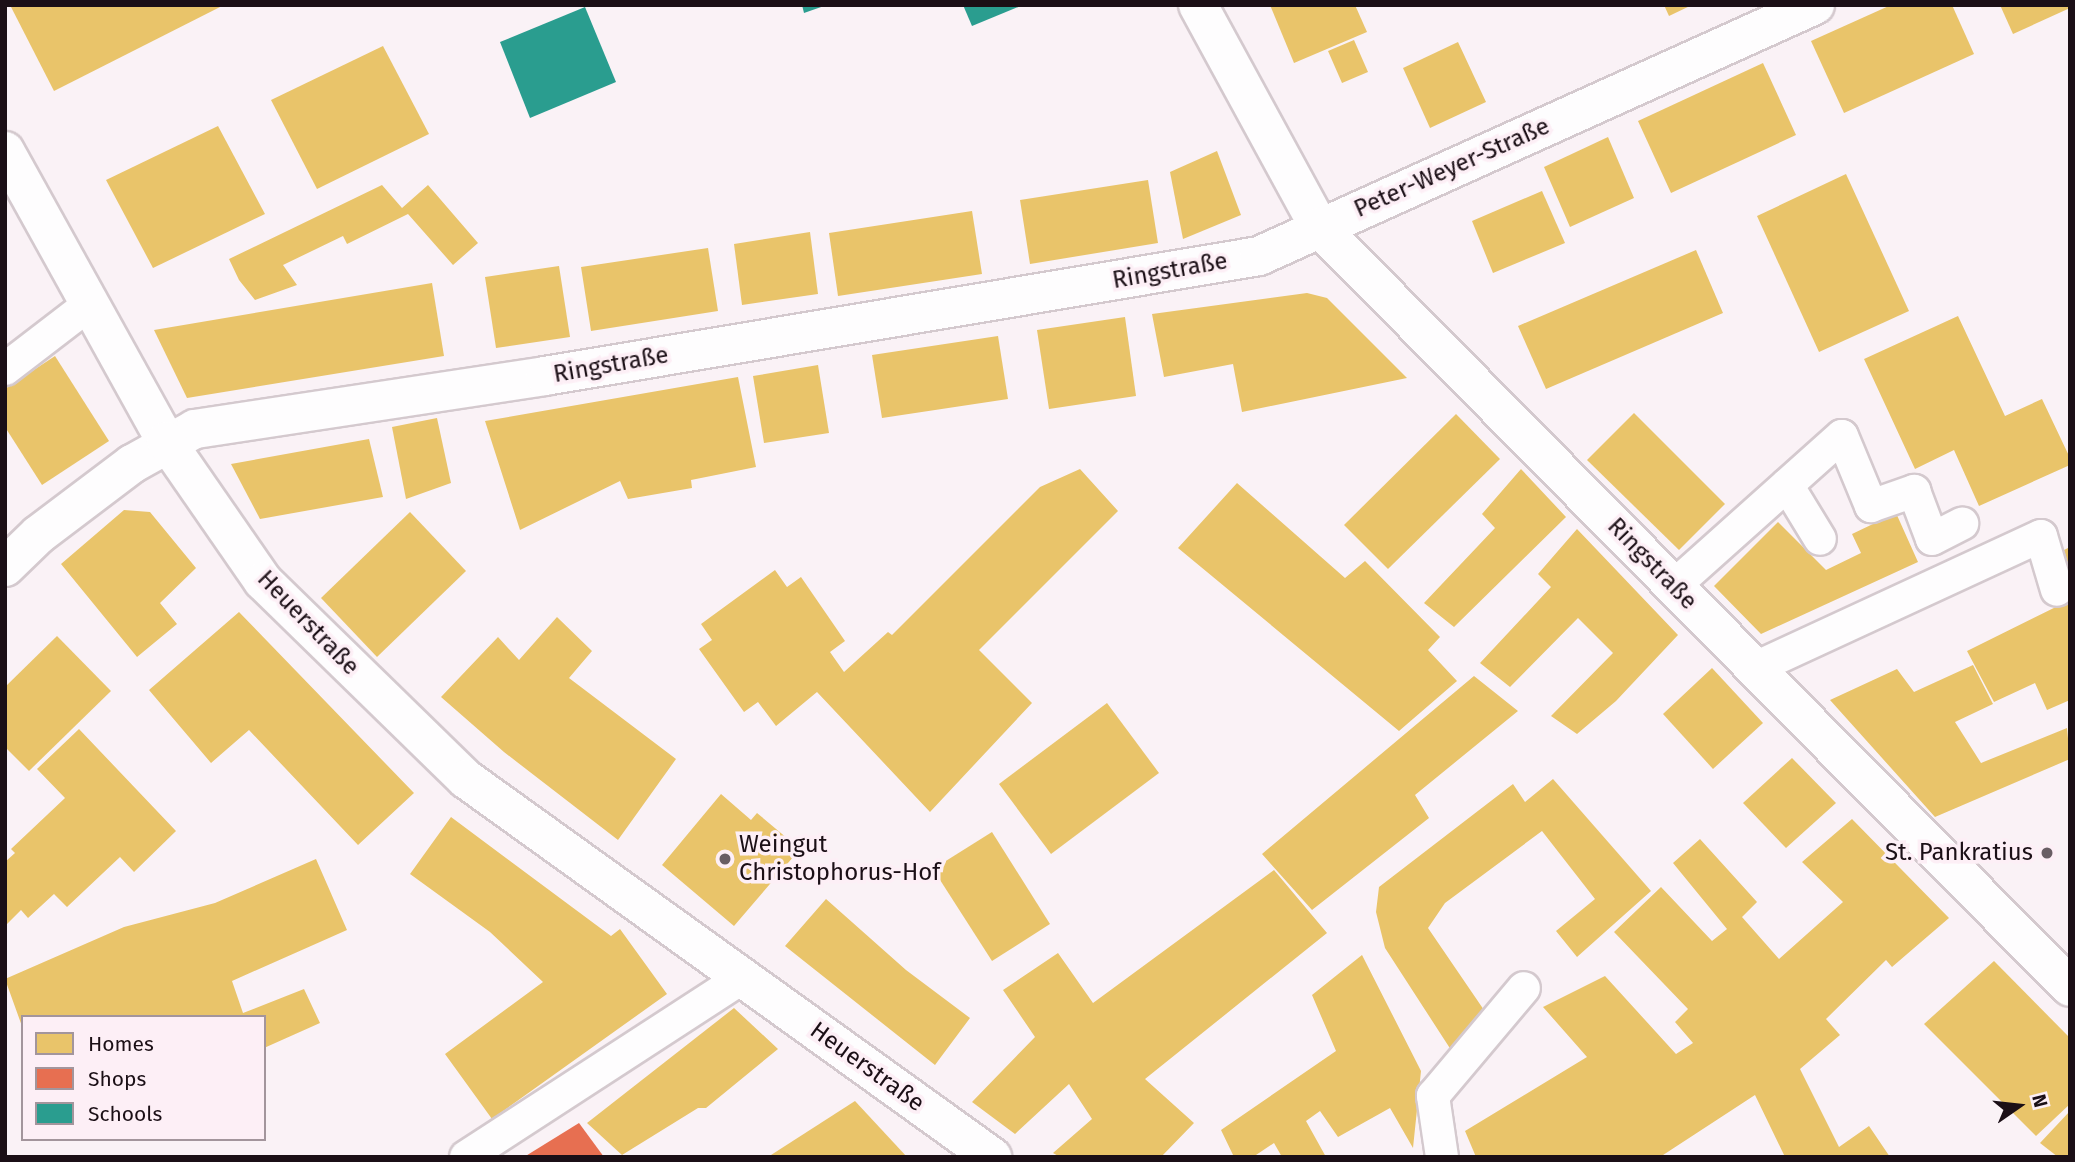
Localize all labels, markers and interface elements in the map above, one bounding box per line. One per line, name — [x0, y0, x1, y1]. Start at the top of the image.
street label: Peter-Weyer-Straße — [1350, 112, 1554, 224]
street label: Ringstraße — [1110, 247, 1230, 295]
street label: Ringstraße — [551, 341, 671, 389]
street label: Ringstraße — [1601, 512, 1703, 616]
street label: Heuerstraße — [251, 565, 365, 681]
place label: Weingut Christophorus-Hof — [739, 831, 940, 887]
place label: St. Pankratius — [1885, 839, 2033, 867]
marker: St. Pankratius — [2039, 845, 2055, 861]
marker: Weingut Christophorus-Hof — [717, 851, 733, 867]
legend — [21, 1015, 266, 1141]
street label: Heuerstraße — [804, 1016, 930, 1118]
text: Homes — [88, 1031, 154, 1057]
text: Shops — [88, 1066, 146, 1092]
north arrow — [1984, 1071, 2054, 1141]
text: N — [2027, 1092, 2053, 1110]
text: Schools — [88, 1101, 162, 1127]

